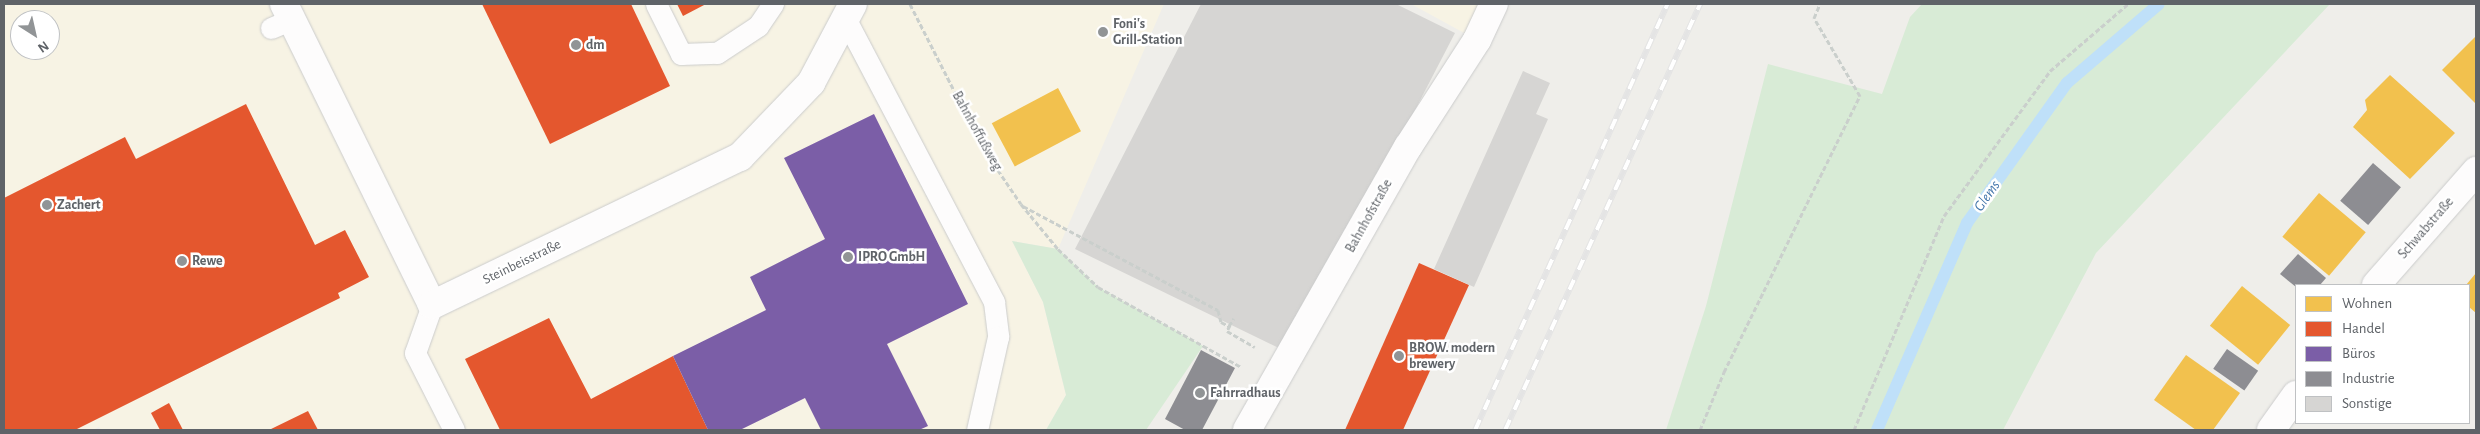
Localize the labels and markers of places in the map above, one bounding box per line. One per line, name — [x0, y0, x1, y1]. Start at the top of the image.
place label: Foni's Grill-Station — [1113, 16, 1182, 48]
marker: Foni's Grill-Station — [1097, 26, 1109, 38]
place label: dm — [586, 37, 605, 53]
marker: dm — [570, 39, 582, 51]
place label: Zachert — [57, 197, 100, 213]
marker: Zachert — [41, 199, 53, 211]
place label: IPRO GmbH — [858, 249, 925, 265]
marker: IPRO GmbH — [842, 251, 854, 263]
place label: Rewe — [192, 253, 223, 269]
marker: Rewe — [176, 255, 188, 267]
place label: BROW. modern brewery — [1409, 340, 1495, 372]
marker: BROW. modern brewery — [1393, 350, 1405, 362]
place label: Fahrradhaus — [1210, 385, 1281, 401]
marker: Fahrradhaus — [1194, 387, 1206, 399]

